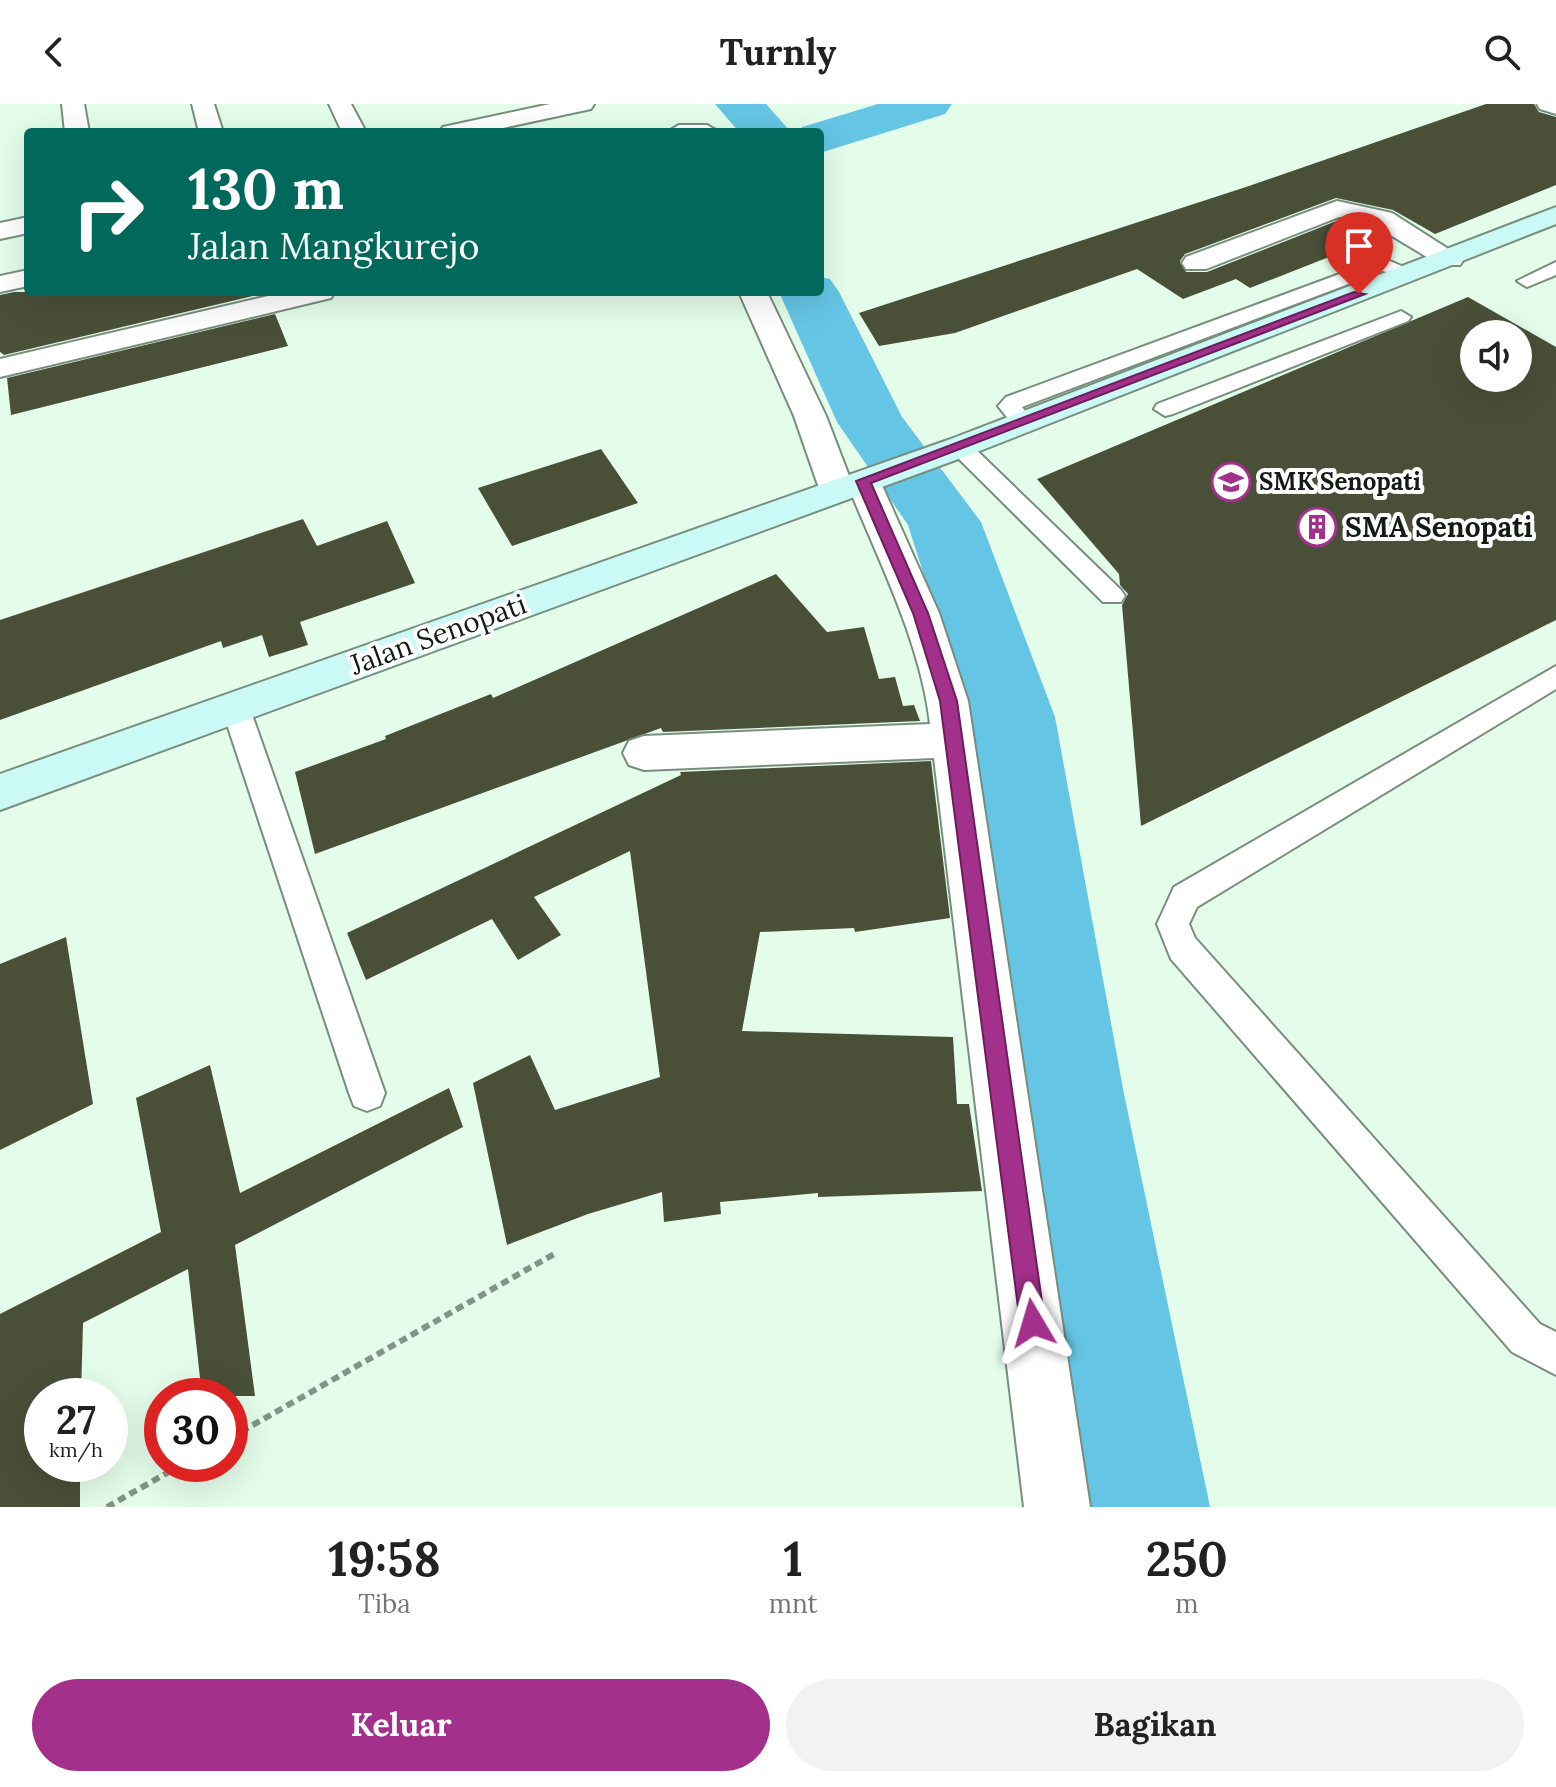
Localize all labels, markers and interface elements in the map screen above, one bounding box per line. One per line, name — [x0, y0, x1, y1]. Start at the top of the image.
text: Turnly — [720, 29, 836, 75]
icon: back — [32, 30, 76, 74]
icon: search — [1480, 30, 1524, 74]
text: 130 m — [188, 153, 344, 224]
icon: right — [56, 160, 160, 264]
pin — [1325, 212, 1393, 294]
text: Jalan Mangkurejo — [188, 223, 480, 269]
icon: arrive — [1337, 224, 1381, 268]
map controls — [1460, 320, 1532, 392]
button: sound — [1460, 320, 1532, 392]
school or university icon: SMK Senopati — [1210, 461, 1252, 503]
place label: SMK Senopati — [1259, 466, 1421, 497]
building icon: SMA Senopati — [1296, 506, 1338, 548]
place label: SMA Senopati — [1345, 509, 1533, 545]
street label: Jalan Senopati — [344, 585, 531, 683]
position arrow — [991, 1281, 1075, 1365]
speed limit sign: 30 — [144, 1378, 248, 1482]
text: 27 — [56, 1394, 96, 1445]
text: km/h — [49, 1437, 103, 1462]
text: 19:58 — [328, 1528, 441, 1589]
text: 1 — [783, 1528, 803, 1589]
text: 250 — [1146, 1528, 1228, 1589]
text: Tiba — [358, 1587, 411, 1620]
text: mnt — [769, 1587, 818, 1620]
text: m — [1175, 1587, 1198, 1620]
button: Keluar — [32, 1679, 770, 1771]
button: Bagikan — [786, 1679, 1524, 1771]

